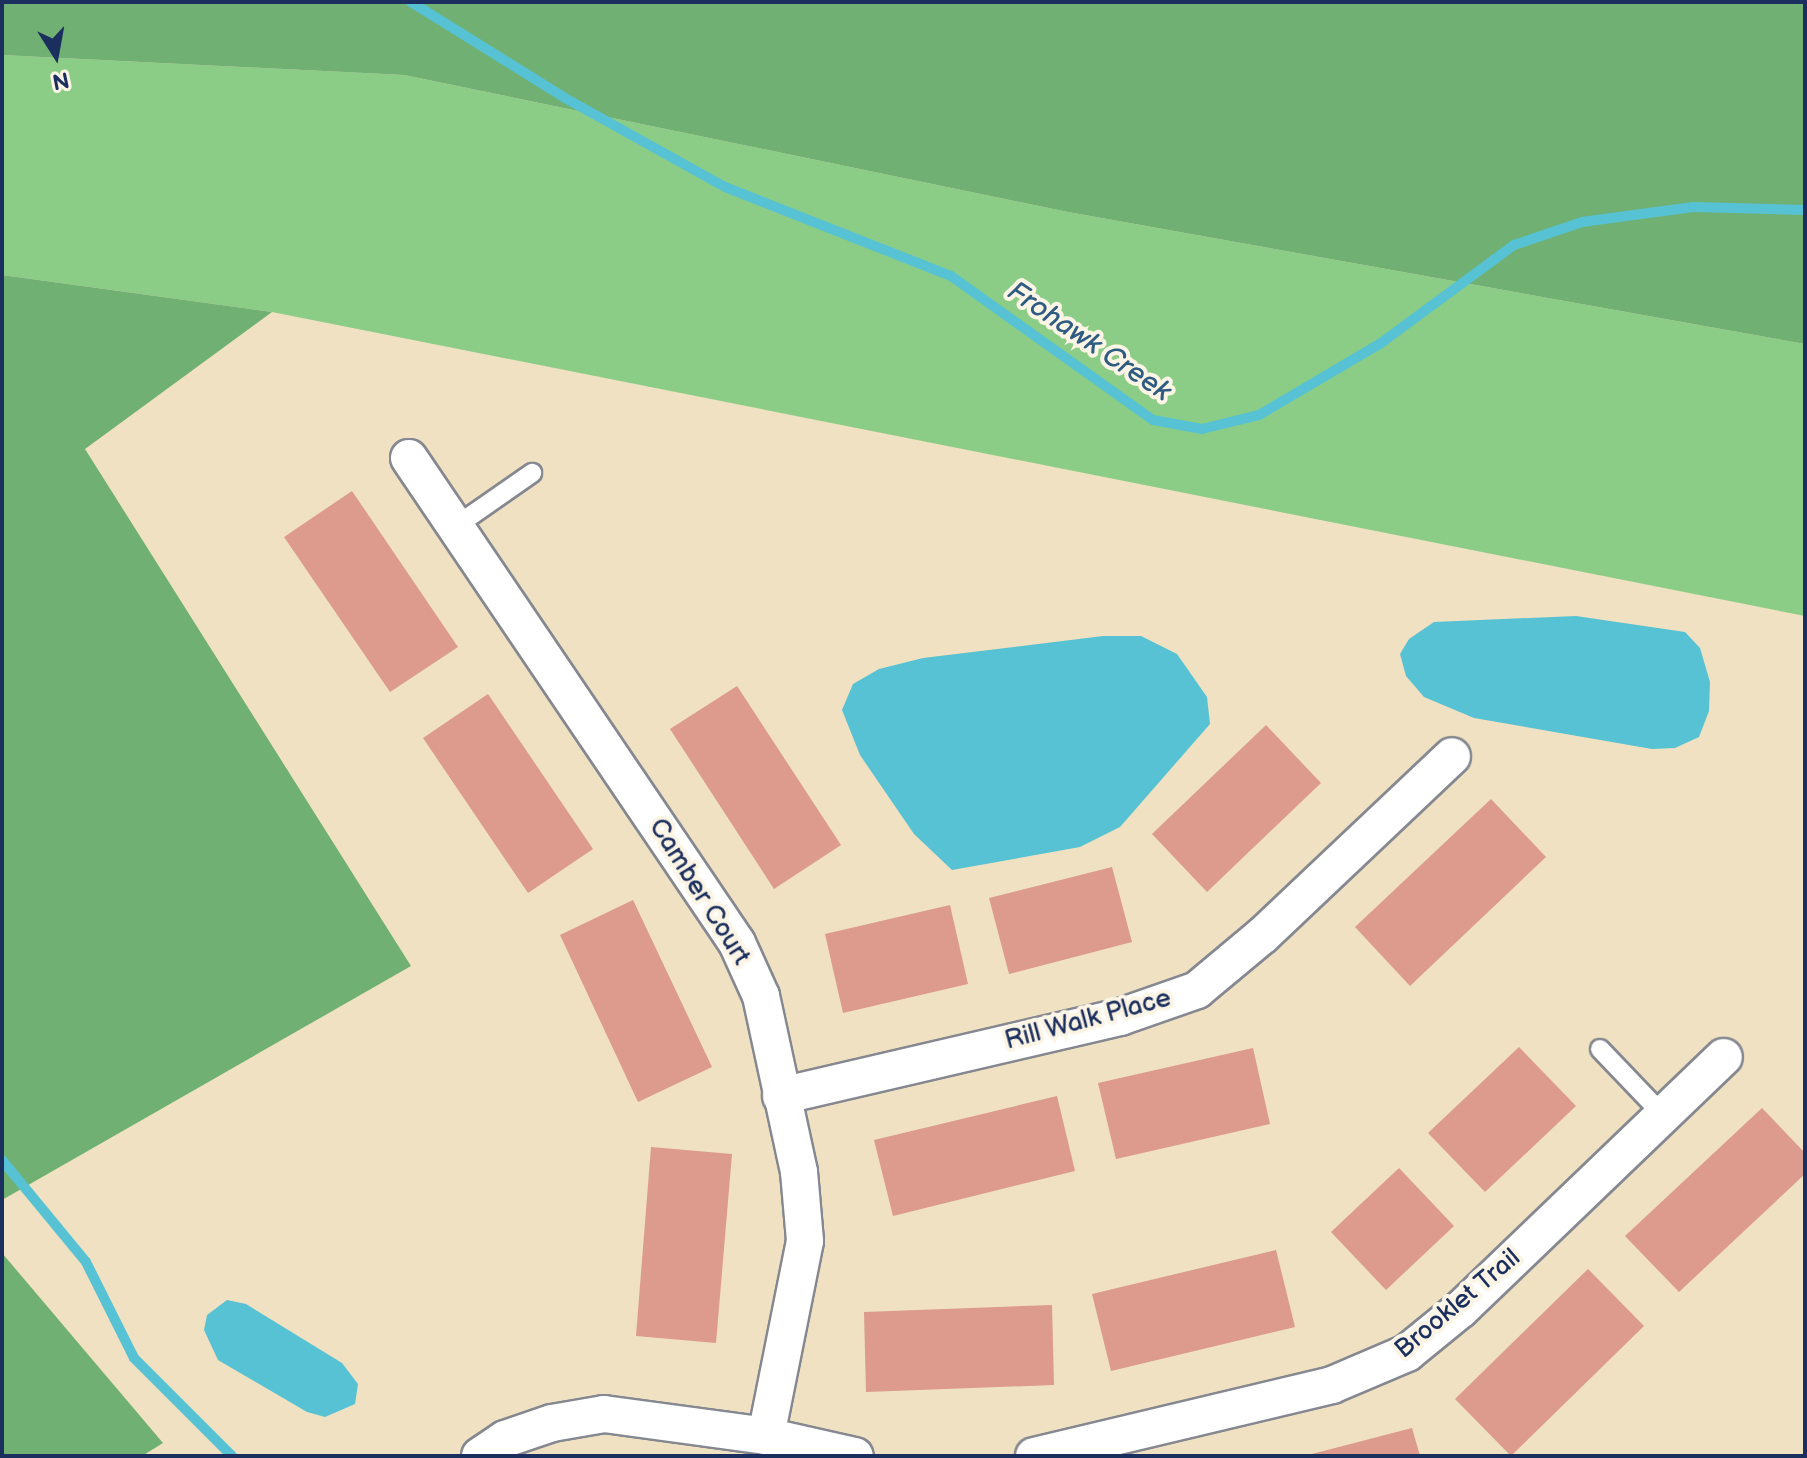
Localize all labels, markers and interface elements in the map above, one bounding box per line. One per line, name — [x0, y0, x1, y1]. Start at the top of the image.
north arrow — [16, 16, 96, 96]
text: N — [50, 65, 71, 95]
water label: Frohawk Creek — [1001, 275, 1177, 409]
street label: Camber Court — [642, 813, 756, 971]
street label: Rill Walk Place — [1001, 983, 1175, 1057]
street label: Brooklet Trail — [1389, 1242, 1527, 1366]

